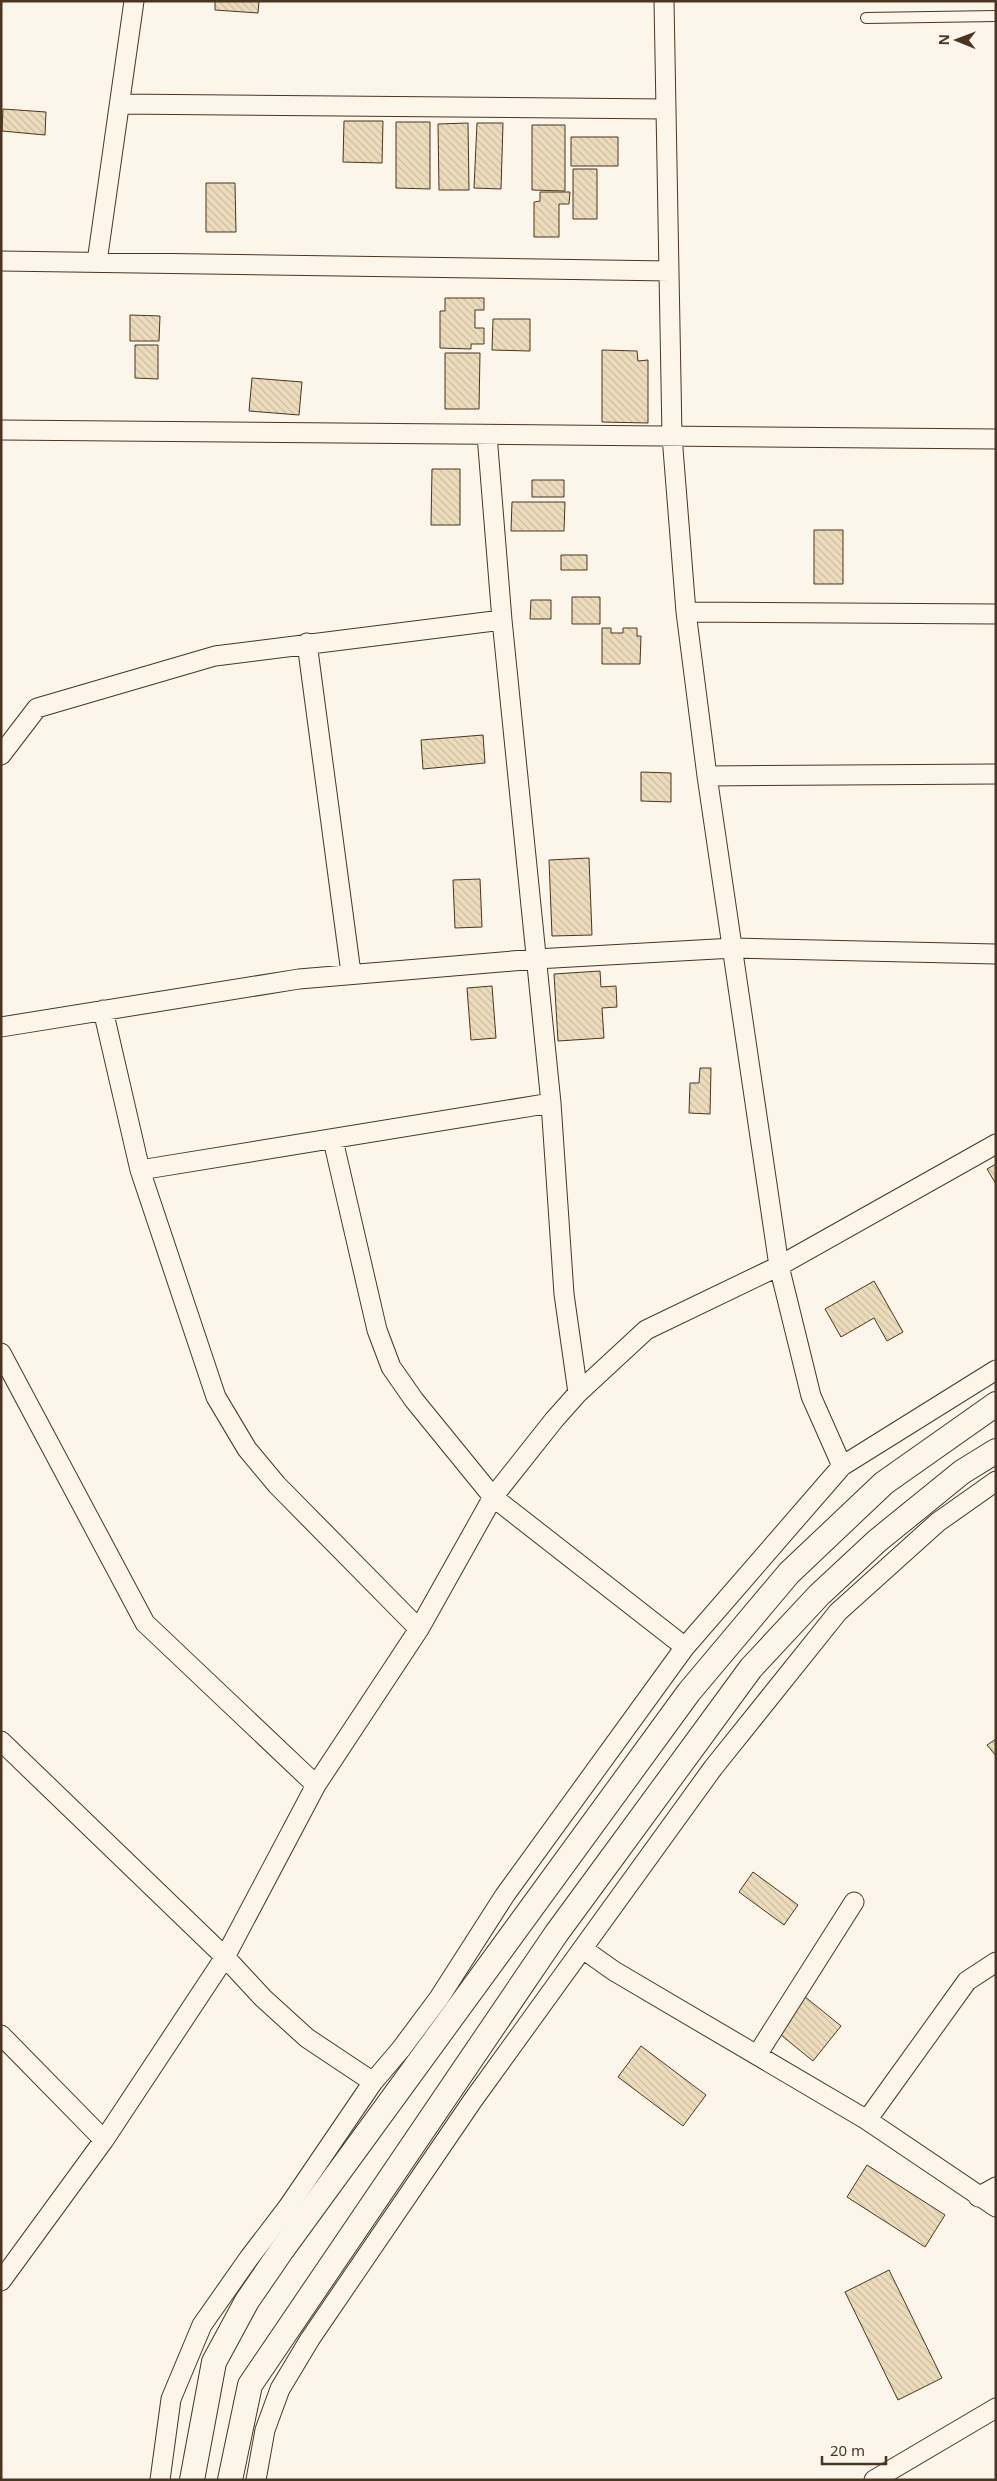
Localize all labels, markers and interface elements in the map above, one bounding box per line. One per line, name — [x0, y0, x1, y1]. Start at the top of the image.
north arrow — [932, 15, 982, 65]
text: N — [934, 34, 953, 46]
scale bar — [822, 2434, 886, 2466]
text: 20 m — [830, 2440, 865, 2460]

